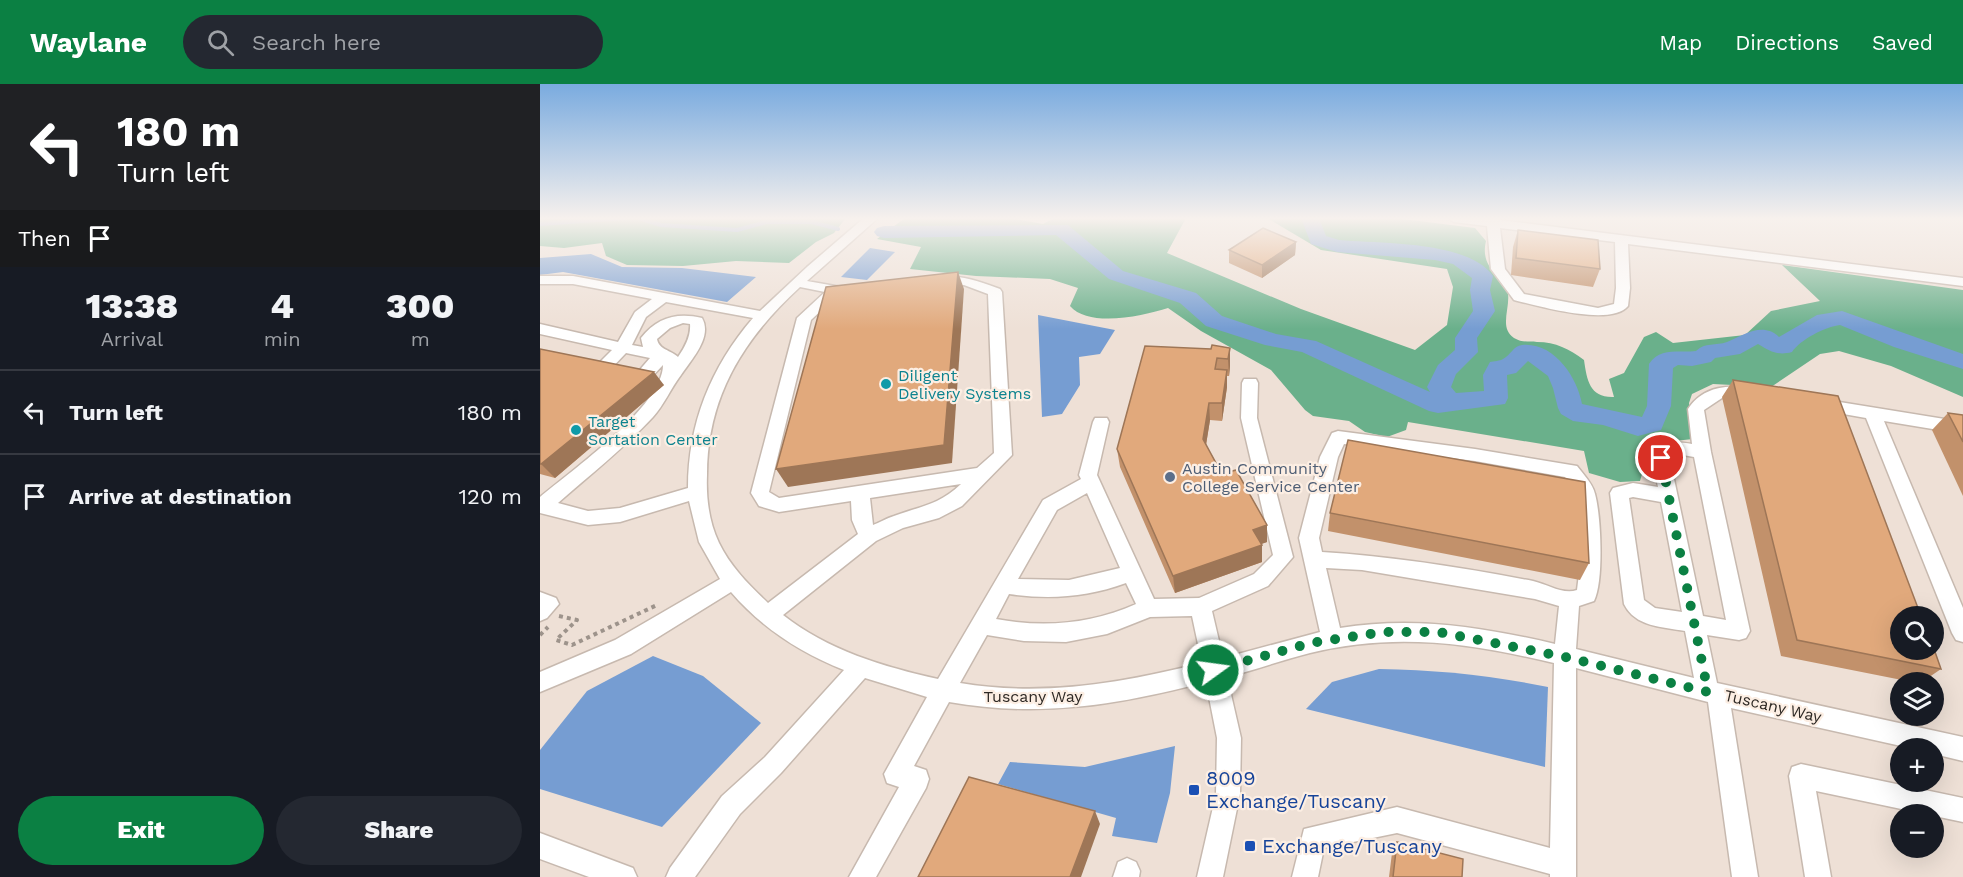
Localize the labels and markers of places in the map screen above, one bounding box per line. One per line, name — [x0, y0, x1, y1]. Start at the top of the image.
place label: Diligent Delivery Systems — [898, 366, 1031, 403]
marker: Diligent Delivery Systems — [879, 377, 893, 391]
place label: Target Sortation Center — [588, 412, 718, 449]
marker: Target Sortation Center — [569, 423, 583, 437]
pin — [1635, 432, 1686, 483]
place label: Austin Community College Service Center — [1182, 459, 1360, 496]
marker: Austin Community College Service Center — [1163, 470, 1177, 484]
place label: 8009 Exchange/Tuscany — [1206, 766, 1386, 813]
marker: 8009 Exchange/Tuscany — [1187, 783, 1201, 797]
place label: Exchange/Tuscany — [1262, 834, 1442, 858]
marker: Exchange/Tuscany — [1243, 839, 1257, 853]

